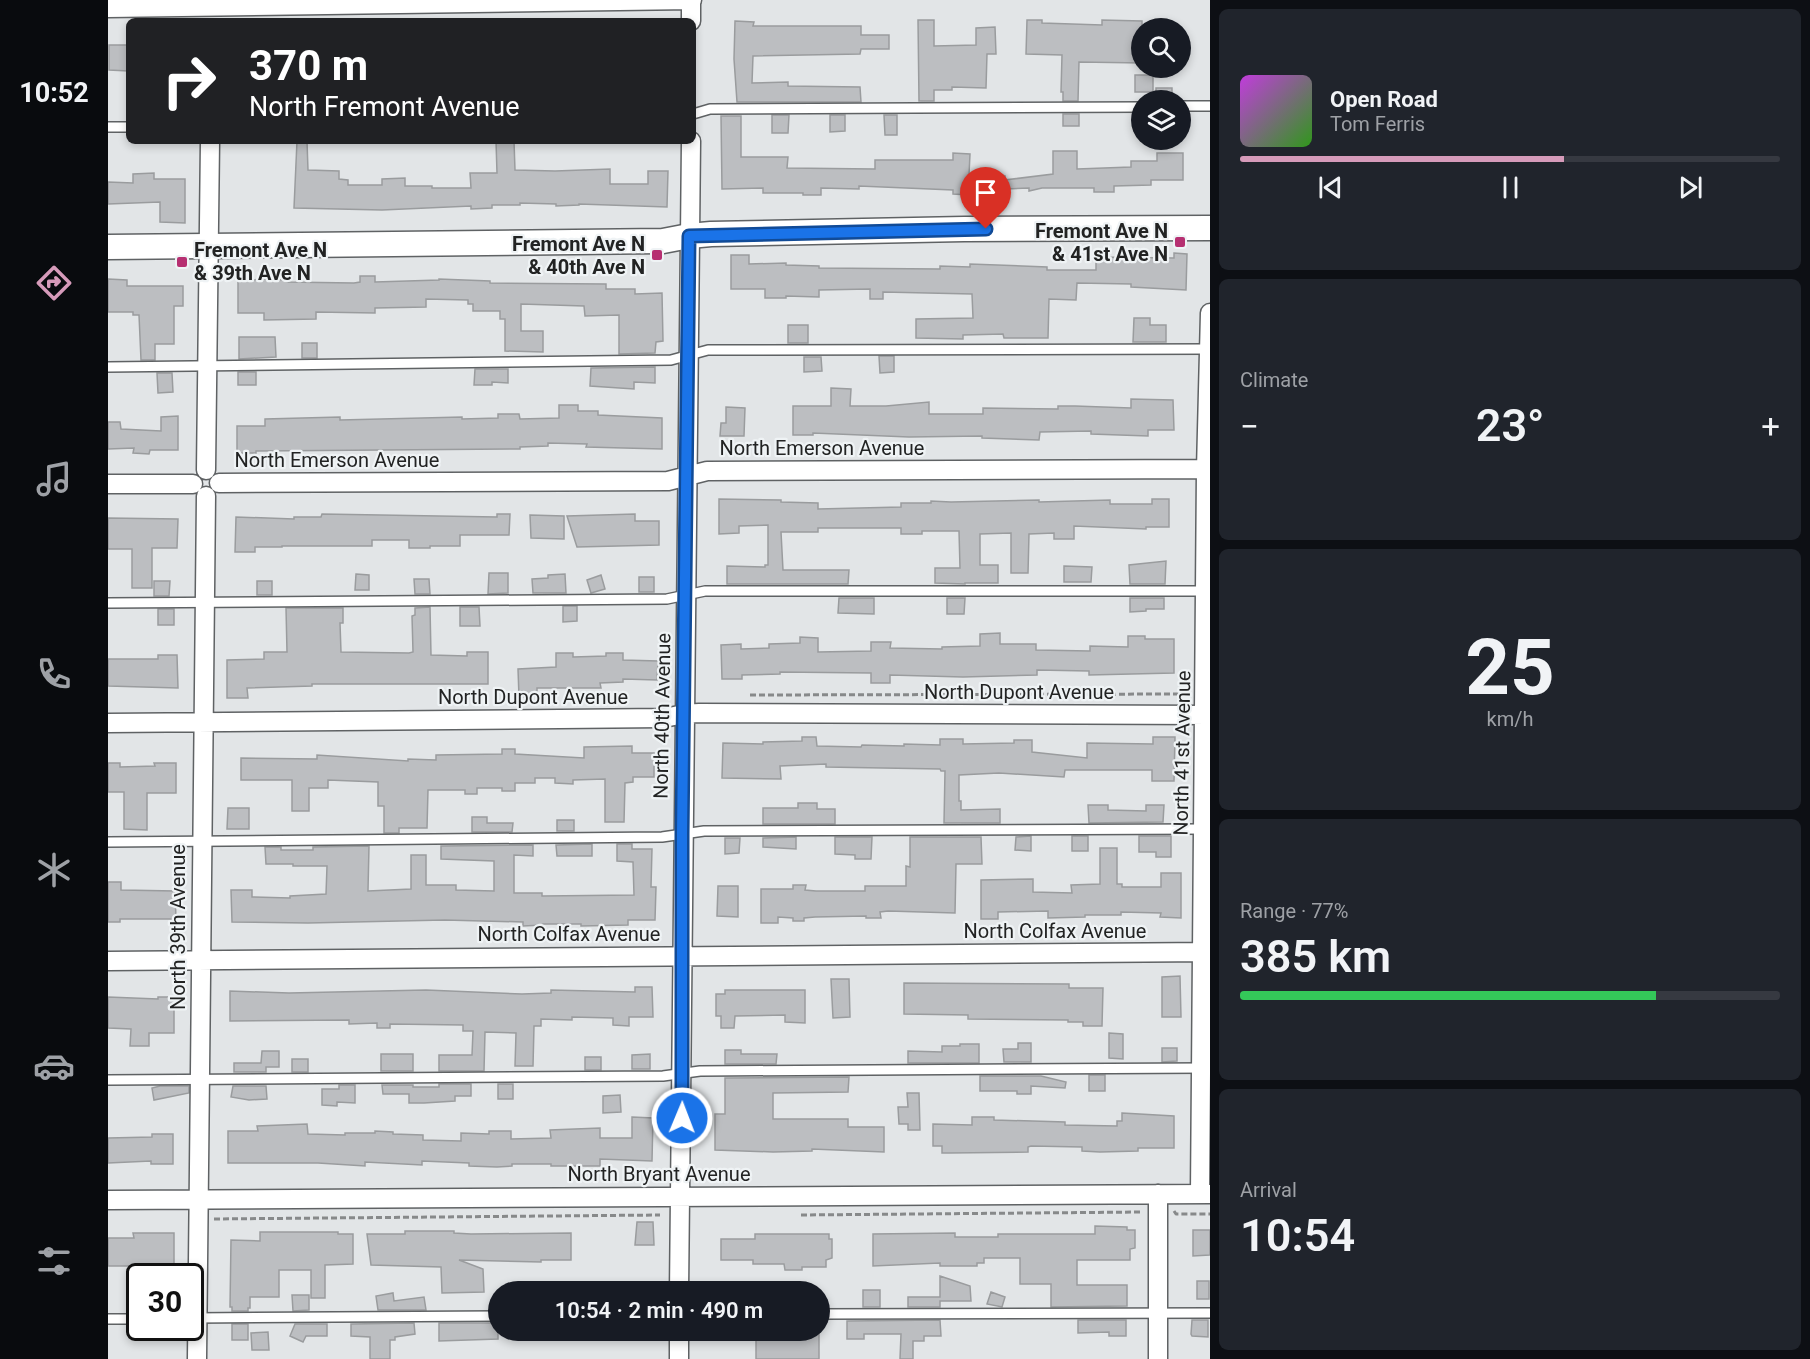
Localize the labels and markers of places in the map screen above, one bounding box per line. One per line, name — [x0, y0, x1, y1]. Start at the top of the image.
pin — [960, 167, 1011, 229]
place label: Fremont Ave N & 41st Ave N — [1035, 219, 1168, 266]
place label: Fremont Ave N & 40th Ave N — [512, 232, 645, 279]
marker: Fremont Ave N & 41st Ave N — [1173, 235, 1187, 249]
place label: Fremont Ave N & 39th Ave N — [194, 238, 327, 285]
marker: Fremont Ave N & 40th Ave N — [650, 248, 664, 262]
marker: Fremont Ave N & 39th Ave N — [175, 255, 189, 269]

